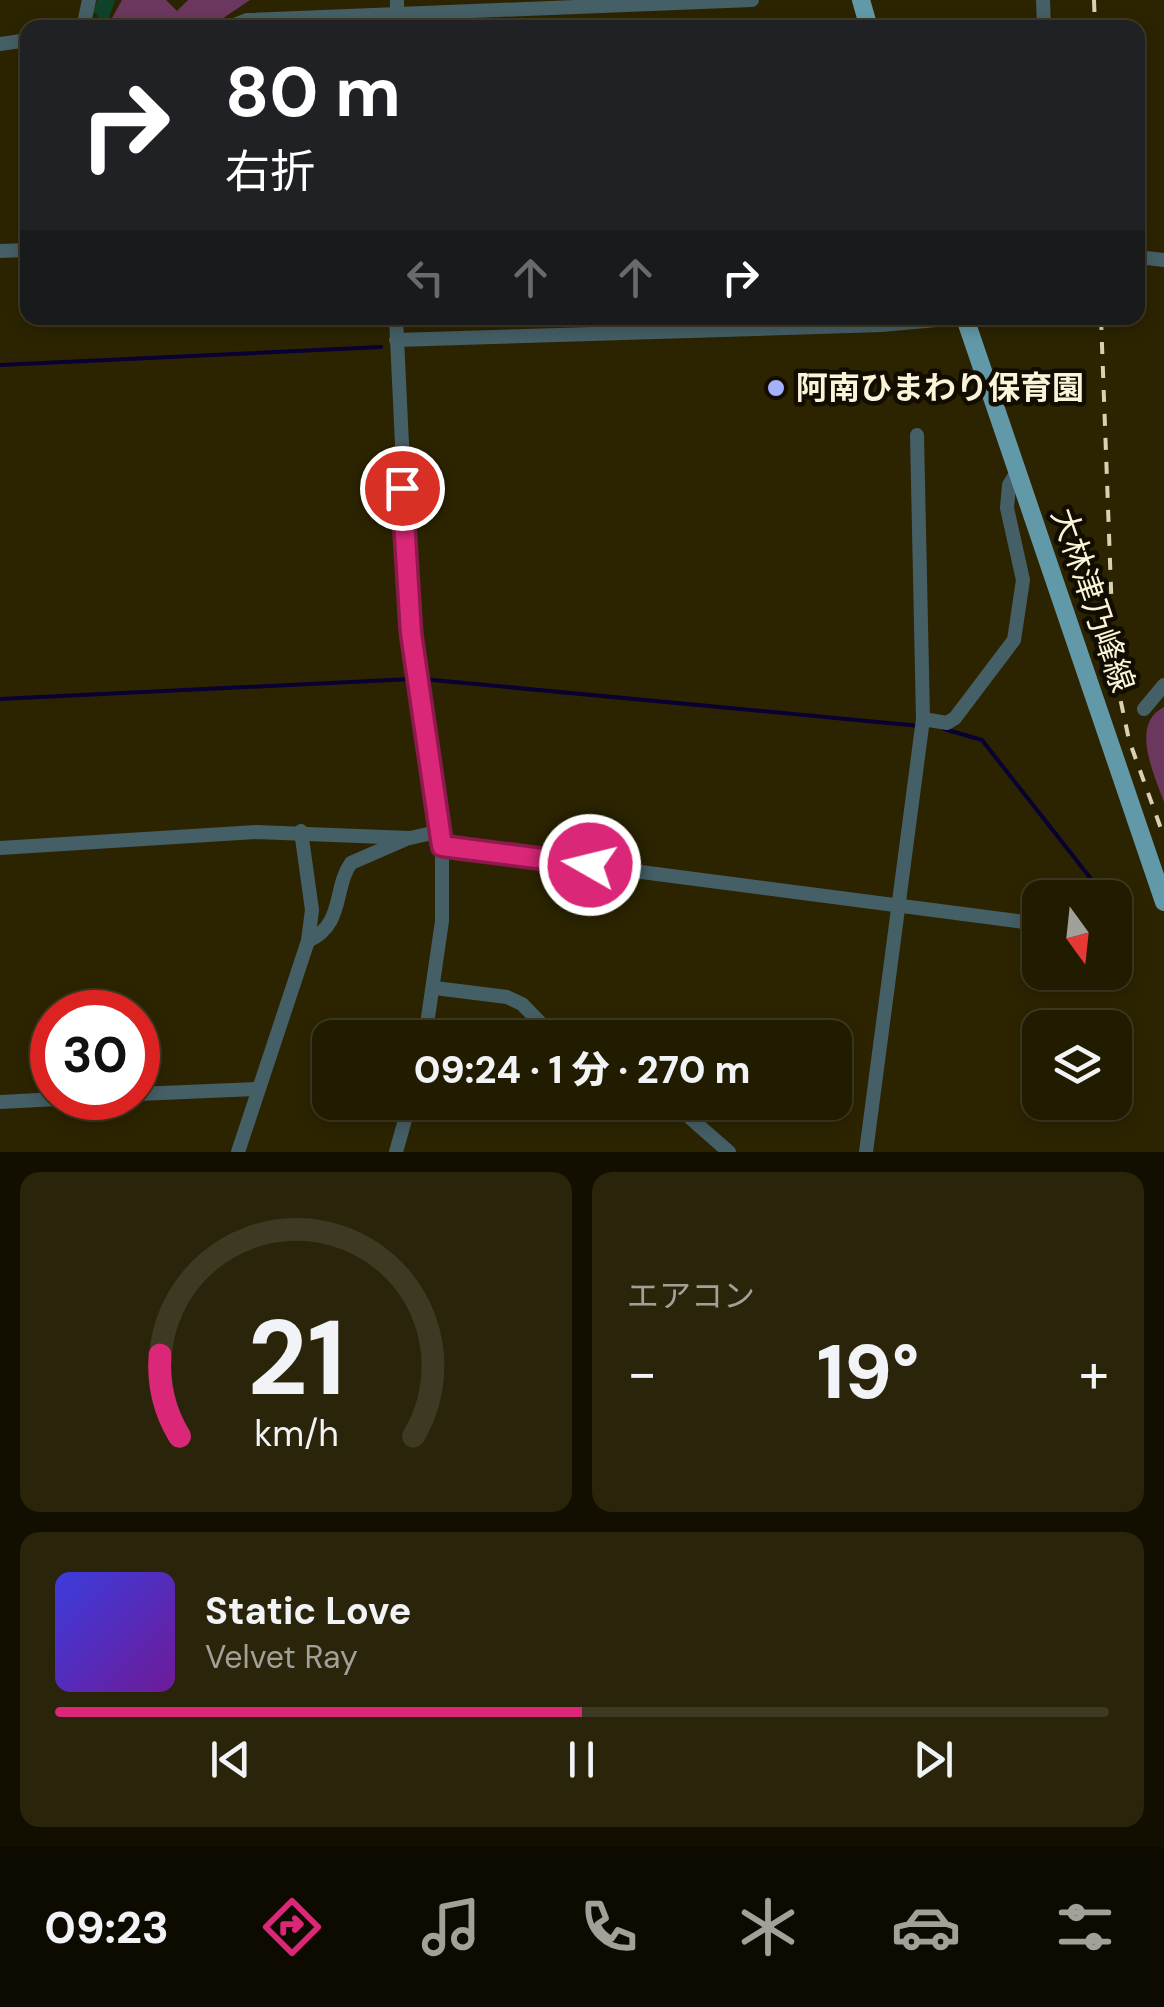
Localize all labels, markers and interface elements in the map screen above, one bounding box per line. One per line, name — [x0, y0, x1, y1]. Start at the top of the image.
text: 80 m — [225, 47, 401, 138]
icon: right — [60, 60, 190, 190]
text: 右折 — [225, 142, 315, 201]
icon: left — [398, 250, 453, 305]
icon: ahead — [503, 250, 558, 305]
icon: ahead — [608, 250, 663, 305]
icon: right — [713, 250, 768, 305]
place label: 阿南ひまわり保育園 — [796, 367, 1084, 409]
marker: 阿南ひまわり保育園 — [765, 377, 787, 399]
pin — [360, 446, 445, 531]
icon: arrive — [375, 461, 430, 516]
street label: 大林津乃峰線 — [1042, 502, 1144, 698]
position arrow — [538, 813, 642, 917]
north arrow — [1022, 880, 1132, 990]
map controls — [1022, 880, 1132, 1120]
speed limit sign: 30 — [30, 990, 160, 1120]
button: layers — [1022, 1010, 1132, 1120]
text: 09:24 · 1 分 · 270 m — [414, 1045, 750, 1095]
text: エアコン — [627, 1275, 755, 1317]
text: 21 — [247, 1291, 345, 1426]
text: 19° — [817, 1324, 919, 1421]
text: − — [627, 1337, 657, 1409]
text: + — [1079, 1337, 1109, 1409]
text: km/h — [254, 1411, 338, 1457]
text: Static Love — [205, 1586, 411, 1636]
text: Velvet Ray — [205, 1636, 358, 1678]
icon: previous — [203, 1732, 258, 1787]
icon: pause — [554, 1732, 609, 1787]
icon: next — [906, 1732, 961, 1787]
icon: directions — [257, 1892, 327, 1962]
icon: music — [416, 1892, 486, 1962]
icon: phone — [574, 1892, 644, 1962]
icon: climate — [733, 1892, 803, 1962]
icon: car — [891, 1892, 961, 1962]
icon: filters — [1050, 1892, 1120, 1962]
text: 09:23 — [44, 1898, 169, 1957]

